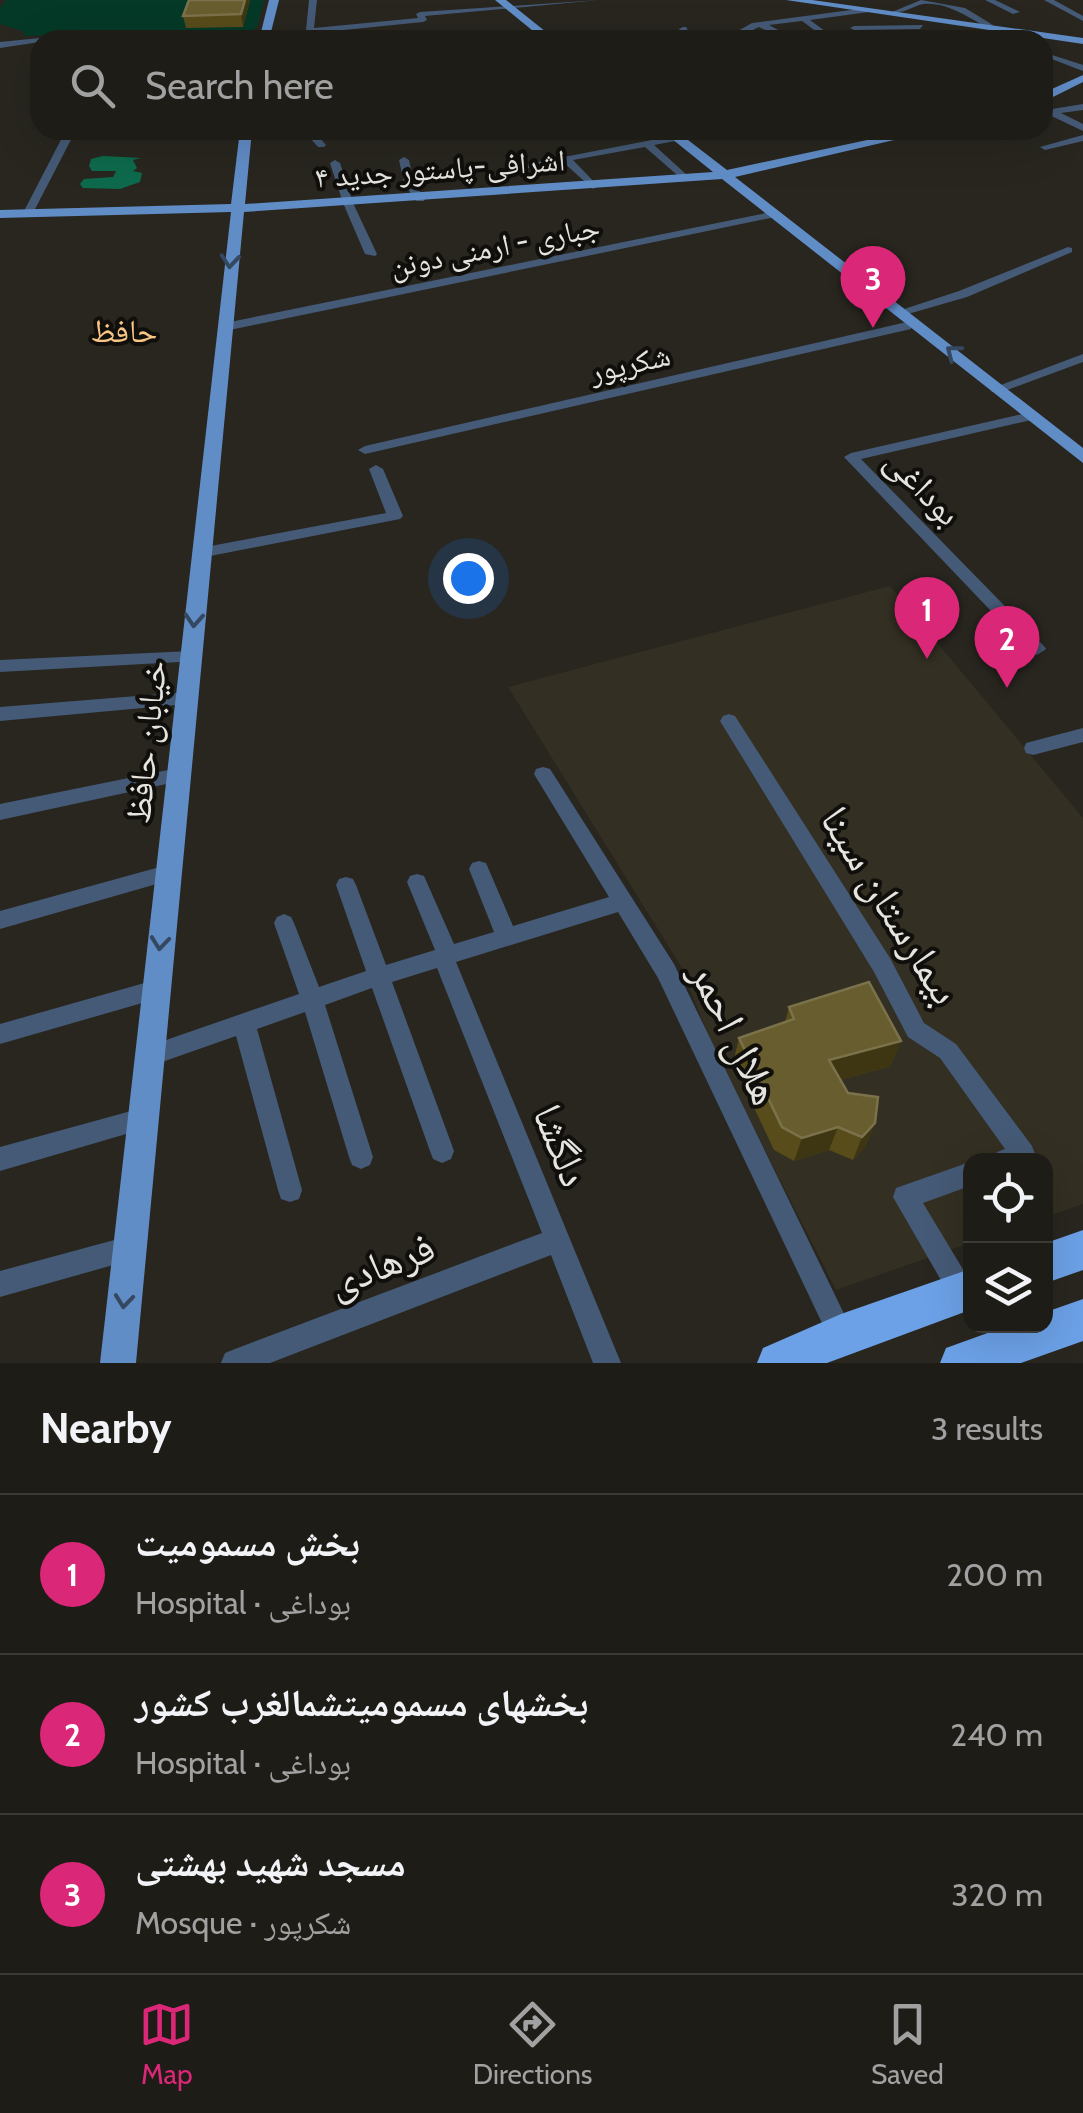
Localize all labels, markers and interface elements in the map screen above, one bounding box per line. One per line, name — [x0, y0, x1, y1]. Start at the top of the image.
search box — [30, 30, 1053, 140]
icon: search — [65, 58, 120, 113]
text: Search here — [145, 62, 334, 109]
street label: اشرافی-پاستور جدید ۴ — [314, 141, 566, 196]
street label: جباری - ارمنی دونن — [387, 208, 603, 285]
pin: 3 — [840, 245, 906, 328]
one-way arrow — [219, 254, 241, 270]
district label: حافظ — [91, 311, 157, 350]
street label: شکرپور — [585, 336, 674, 391]
one-way arrow — [946, 346, 964, 364]
street label: بوداغی — [876, 439, 970, 534]
your location — [443, 553, 494, 604]
pin: 1 — [894, 576, 960, 659]
pin: 2 — [974, 606, 1040, 688]
one-way arrow — [183, 612, 205, 628]
street label: خیابان حافظ — [116, 658, 175, 826]
street label: بیمارستان سینا — [810, 796, 972, 1014]
one-way arrow — [149, 935, 171, 951]
street label: هلال احمر — [679, 952, 793, 1113]
street label: دلگشا — [522, 1096, 602, 1194]
map controls — [963, 1153, 1053, 1333]
button: locate — [963, 1153, 1053, 1243]
street label: فرهادی — [320, 1220, 442, 1308]
button: layers — [963, 1243, 1053, 1333]
one-way arrow — [114, 1293, 136, 1309]
text: Nearby — [40, 1402, 172, 1454]
text: 3 results — [931, 1409, 1043, 1448]
text: بخش مسمومیت — [135, 1519, 360, 1566]
text: 1 — [67, 1555, 78, 1594]
text: 200 m — [946, 1555, 1043, 1594]
text: Hospital · بوداغی — [135, 1583, 351, 1622]
text: بخشهای مسمومیتشمالغرب کشور — [135, 1679, 588, 1726]
text: 2 — [64, 1715, 81, 1754]
text: 240 m — [950, 1715, 1043, 1754]
text: Hospital · بوداغی — [135, 1743, 351, 1782]
text: مسجد شهید بهشتی — [135, 1839, 406, 1886]
text: 3 — [64, 1875, 81, 1914]
text: 320 m — [951, 1875, 1043, 1914]
text: Mosque · شکرپور — [135, 1903, 351, 1942]
tab: Map — [139, 1997, 194, 2091]
tab: Directions — [473, 1997, 592, 2091]
tab: Saved — [871, 1997, 944, 2091]

